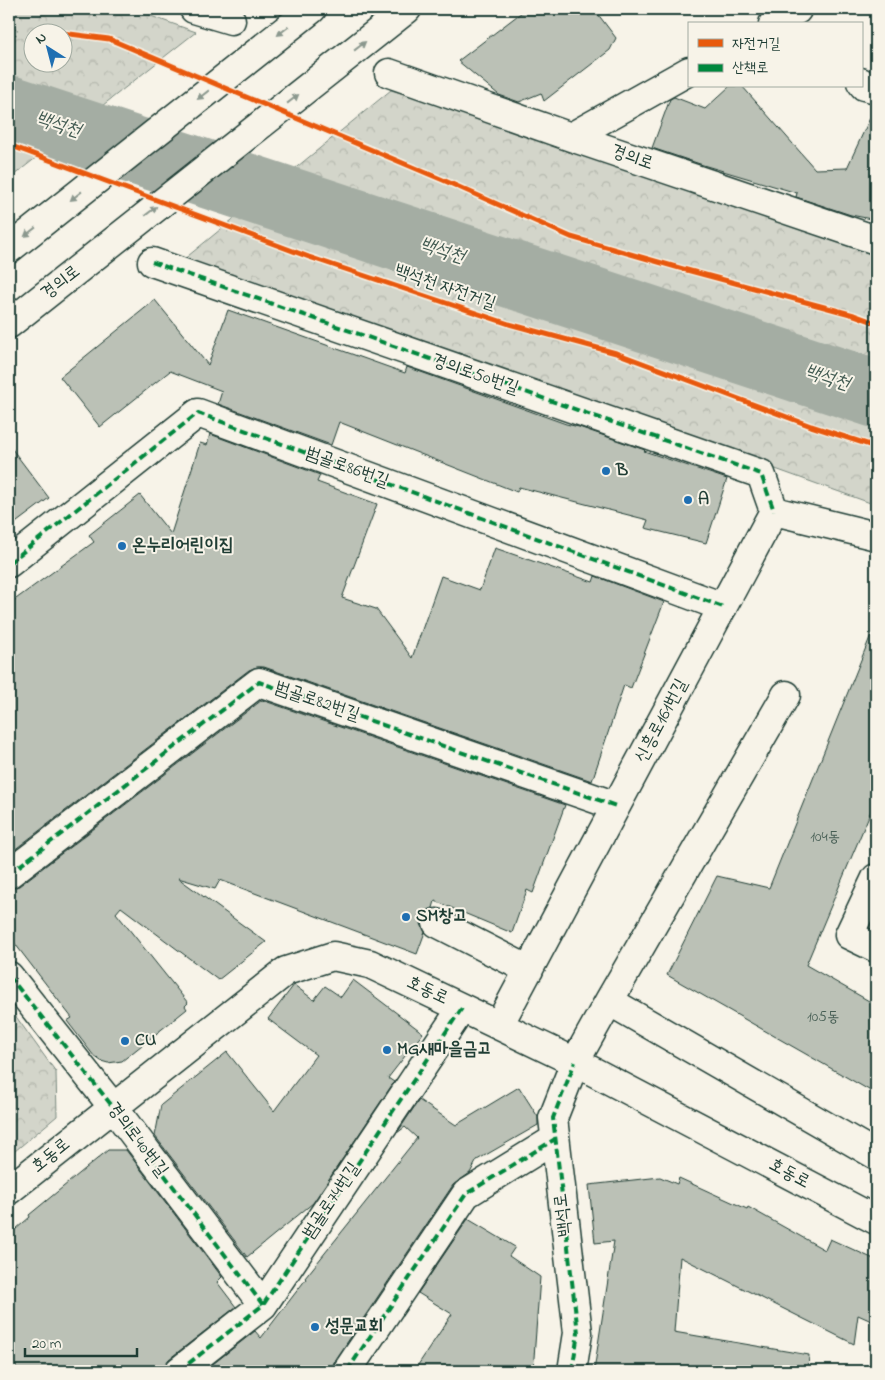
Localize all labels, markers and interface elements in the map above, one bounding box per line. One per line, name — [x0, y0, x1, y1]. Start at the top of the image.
north arrow — [22, 22, 72, 72]
legend — [688, 22, 862, 88]
one-way arrow — [277, 26, 290, 37]
text: N — [31, 27, 51, 50]
text: 자전거길 — [732, 33, 780, 55]
one-way arrow — [353, 41, 366, 52]
text: 산책로 — [732, 57, 768, 79]
one-way arrow — [197, 90, 210, 101]
one-way arrow — [286, 94, 299, 105]
water label: 백석천 — [32, 105, 86, 145]
street label: 경의로 — [607, 139, 657, 177]
one-way arrow — [69, 191, 82, 202]
one-way arrow — [144, 206, 158, 216]
one-way arrow — [24, 227, 37, 238]
water label: 백석천 — [416, 231, 470, 271]
street label: 백석천 자전거길 — [391, 258, 500, 318]
street label: 경의로 — [36, 259, 86, 307]
street label: 경의로50번길 — [428, 348, 522, 402]
water label: 백석천 — [801, 358, 855, 398]
street label: 범골로86번길 — [302, 441, 393, 495]
place label: B — [615, 458, 628, 484]
marker: B — [600, 465, 612, 477]
place label: A — [698, 487, 709, 513]
marker: A — [682, 494, 694, 506]
place label: 온누리어린이집 — [132, 533, 233, 559]
marker: 온누리어린이집 — [116, 540, 128, 552]
street label: 신흥로161번길 — [629, 674, 695, 768]
street label: 범골로82번길 — [271, 675, 363, 729]
house number: 104동 — [810, 826, 840, 848]
place label: SM창고 — [416, 904, 467, 930]
marker: SM창고 — [400, 911, 412, 923]
street label: 호동로 — [402, 970, 452, 1012]
house number: 105동 — [807, 1006, 839, 1028]
place label: CU — [135, 1028, 156, 1054]
marker: CU — [119, 1035, 131, 1047]
place label: MG새마을금고 — [397, 1037, 492, 1063]
marker: MG새마을금고 — [381, 1044, 393, 1056]
street label: 경의로40번길 — [100, 1097, 174, 1183]
street label: 호동로 — [26, 1132, 76, 1180]
street label: 호동로 — [764, 1152, 814, 1196]
street label: 범골로74번길 — [297, 1157, 367, 1244]
street label: 백석로 — [548, 1192, 580, 1238]
place label: 성문교회 — [325, 1314, 383, 1340]
marker: 성문교회 — [309, 1321, 321, 1333]
scale bar — [25, 1325, 138, 1357]
text: 20 m — [32, 1333, 62, 1355]

